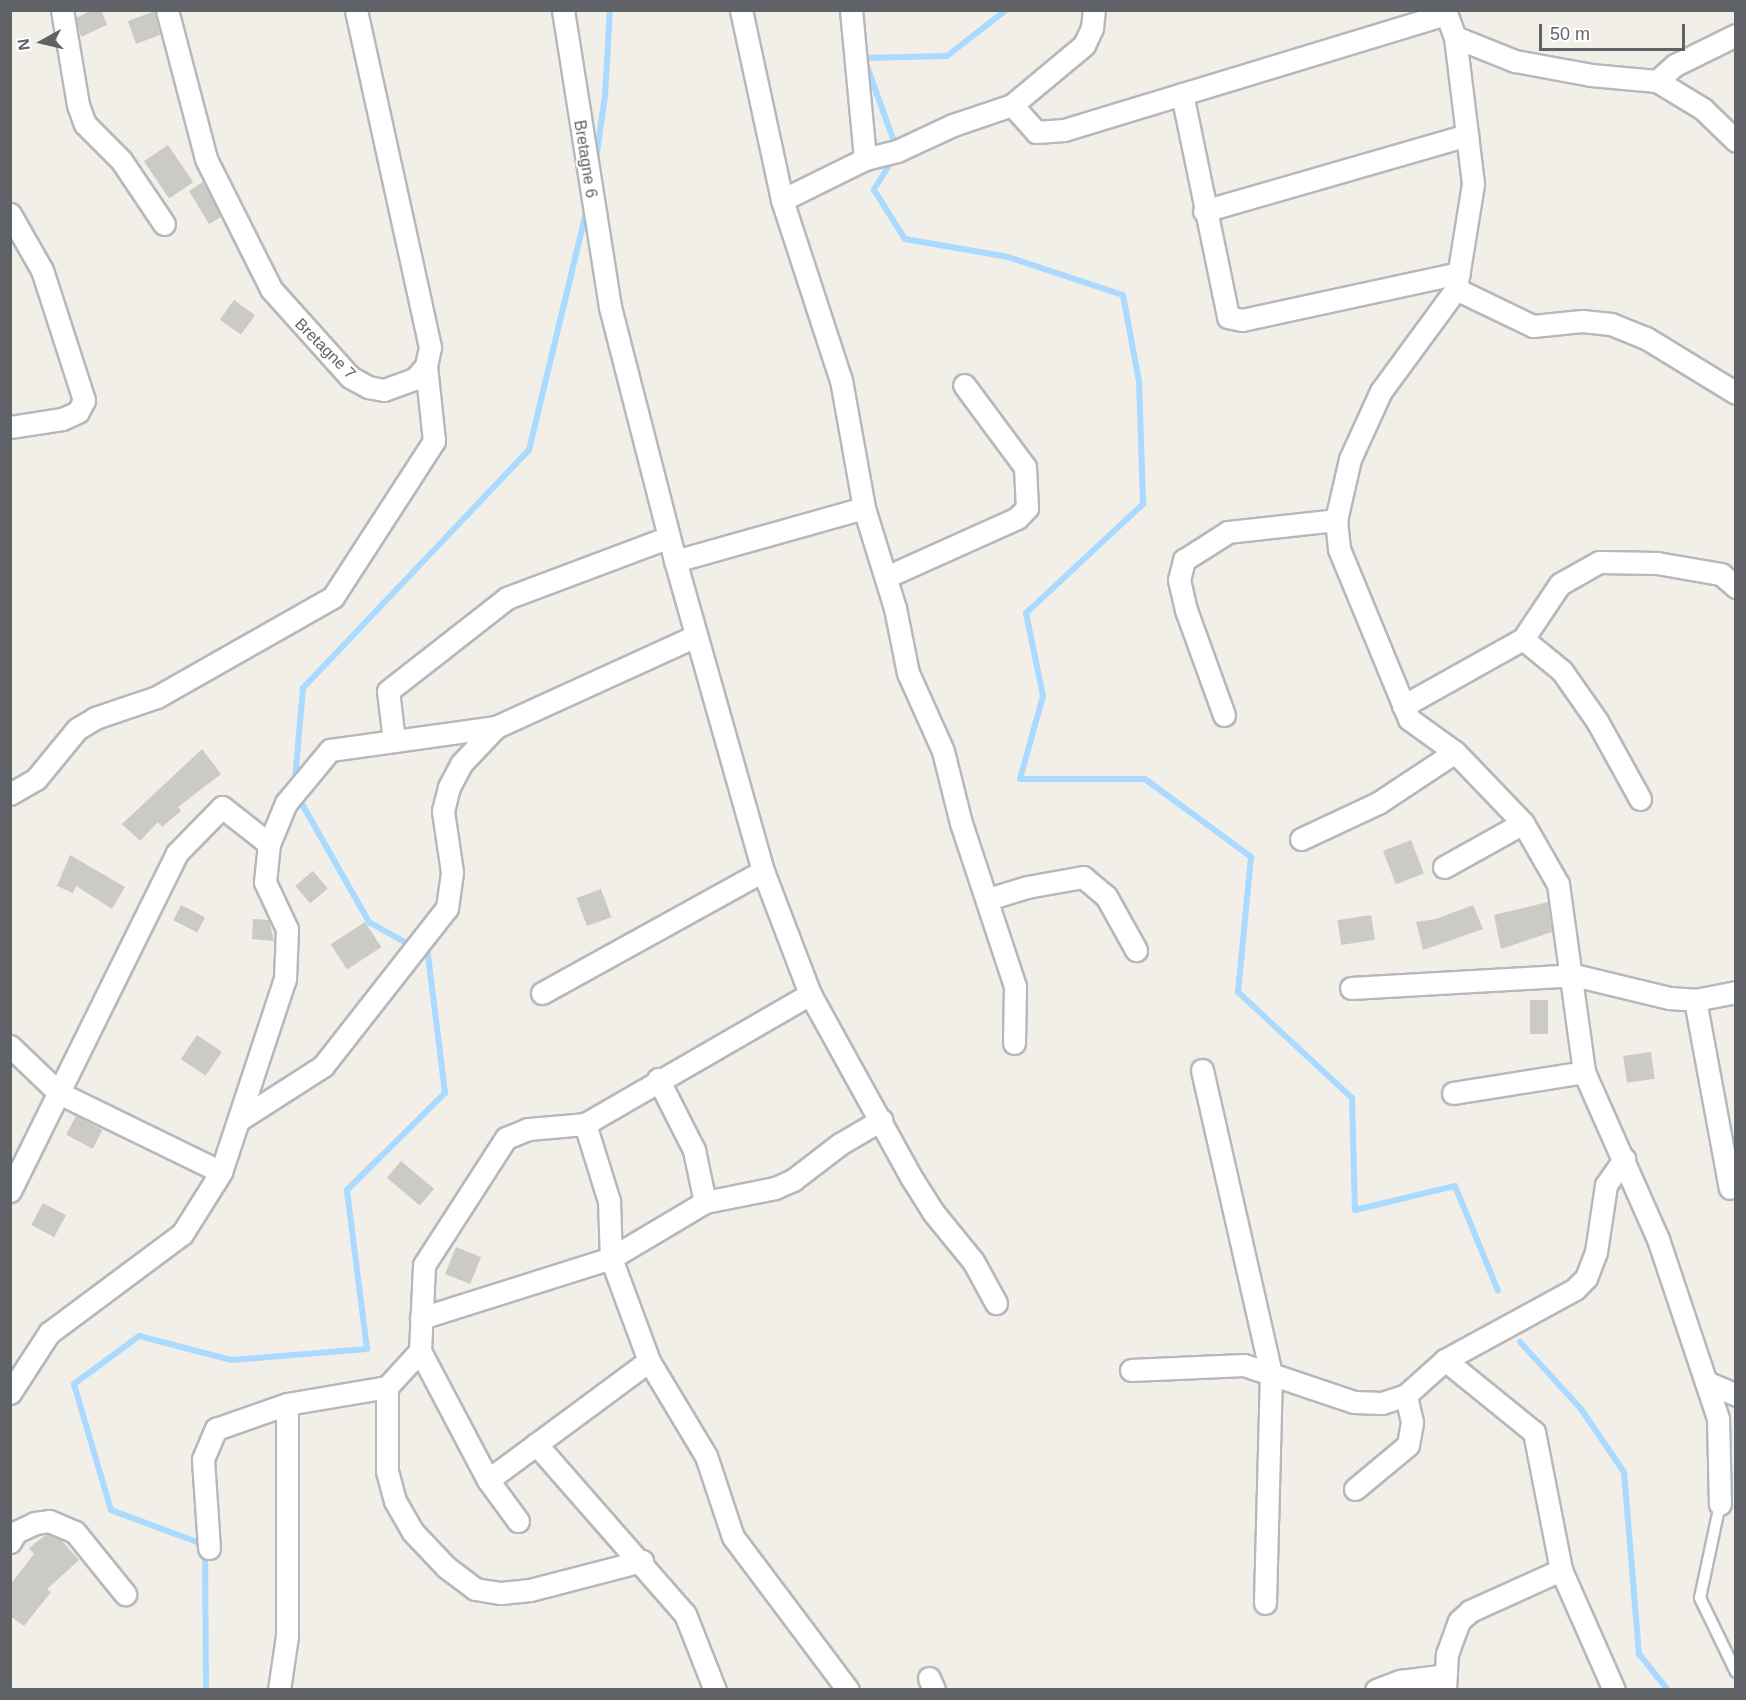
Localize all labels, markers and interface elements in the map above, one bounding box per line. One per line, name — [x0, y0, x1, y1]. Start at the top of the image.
north arrow — [12, 12, 72, 72]
scale bar — [1542, 12, 1688, 50]
text: 50 m — [1550, 24, 1590, 44]
text: N — [14, 38, 33, 51]
street label: Bretagne 6 — [569, 119, 601, 199]
street label: Bretagne 7 — [291, 315, 359, 383]

